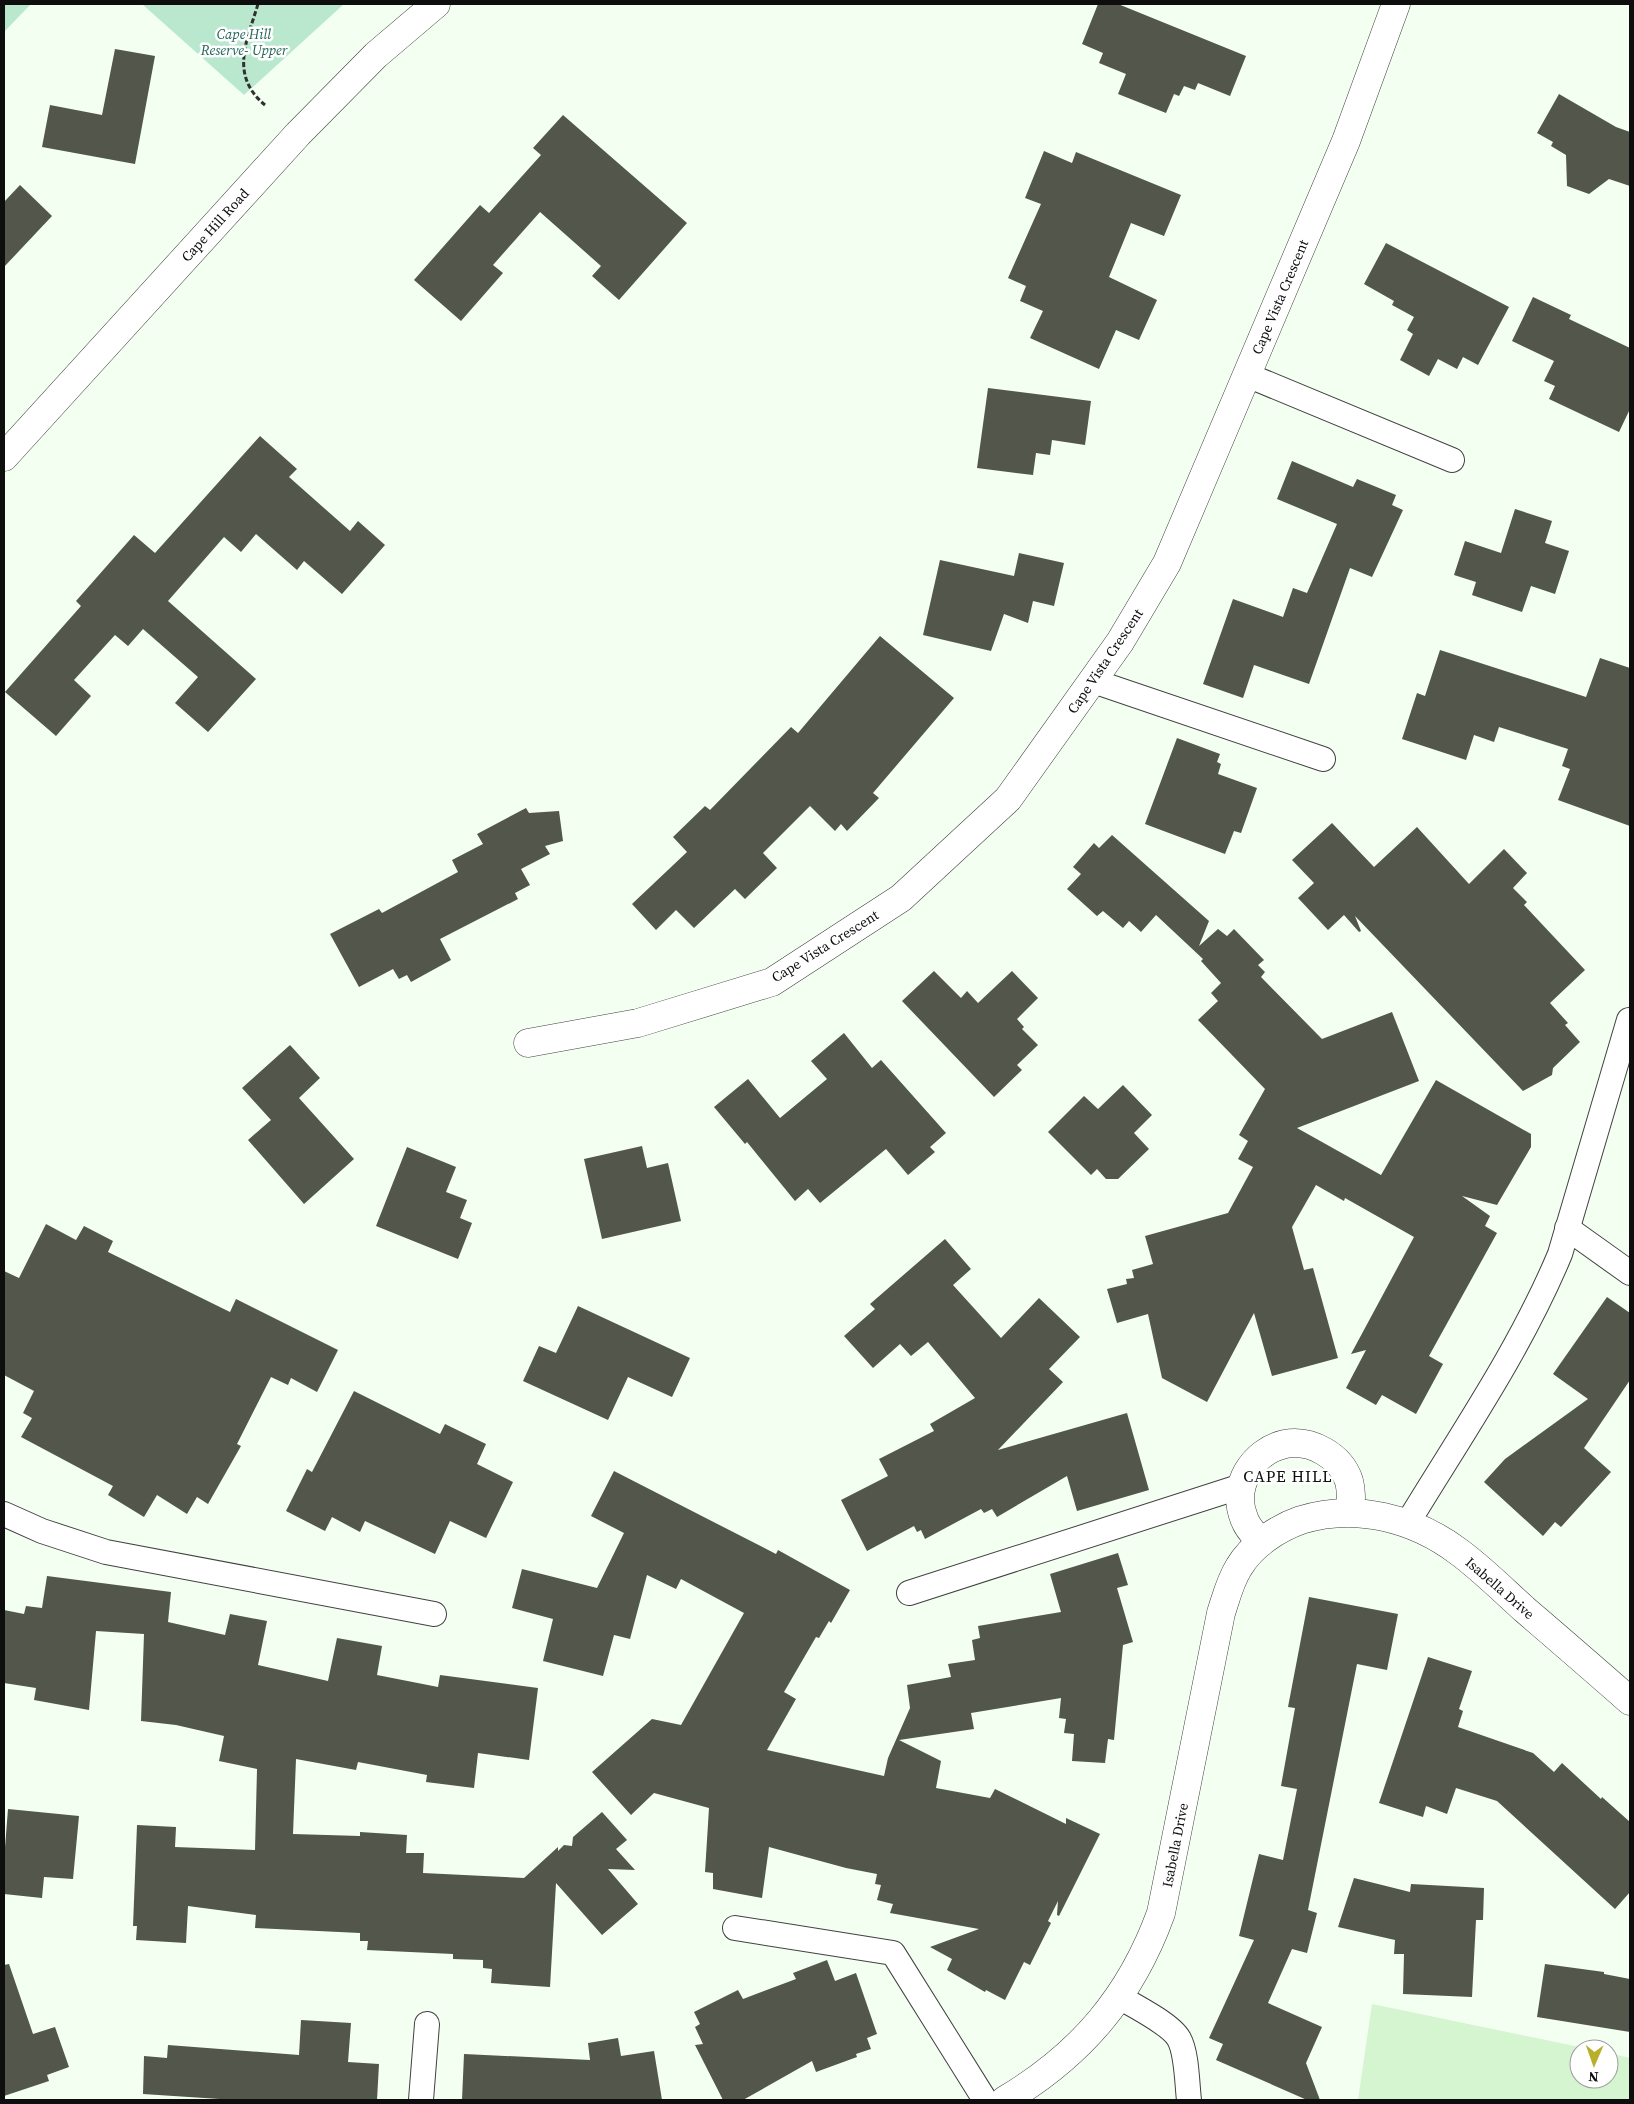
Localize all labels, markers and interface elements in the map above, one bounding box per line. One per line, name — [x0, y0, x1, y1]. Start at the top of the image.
park label: Cape Hill Reserve- Upper — [200, 24, 288, 60]
street label: Cape Hill Road — [177, 184, 254, 266]
street label: Cape Vista Crescent — [1247, 236, 1313, 357]
street label: Cape Vista Crescent — [1062, 604, 1148, 717]
street label: Cape Vista Crescent — [768, 905, 883, 987]
district label: CAPE HILL — [1243, 1465, 1333, 1487]
street label: Isabella Drive — [1461, 1552, 1539, 1624]
street label: Isabella Drive — [1157, 1801, 1193, 1889]
north arrow — [1569, 2039, 1619, 2089]
text: N — [1588, 2067, 1599, 2087]

